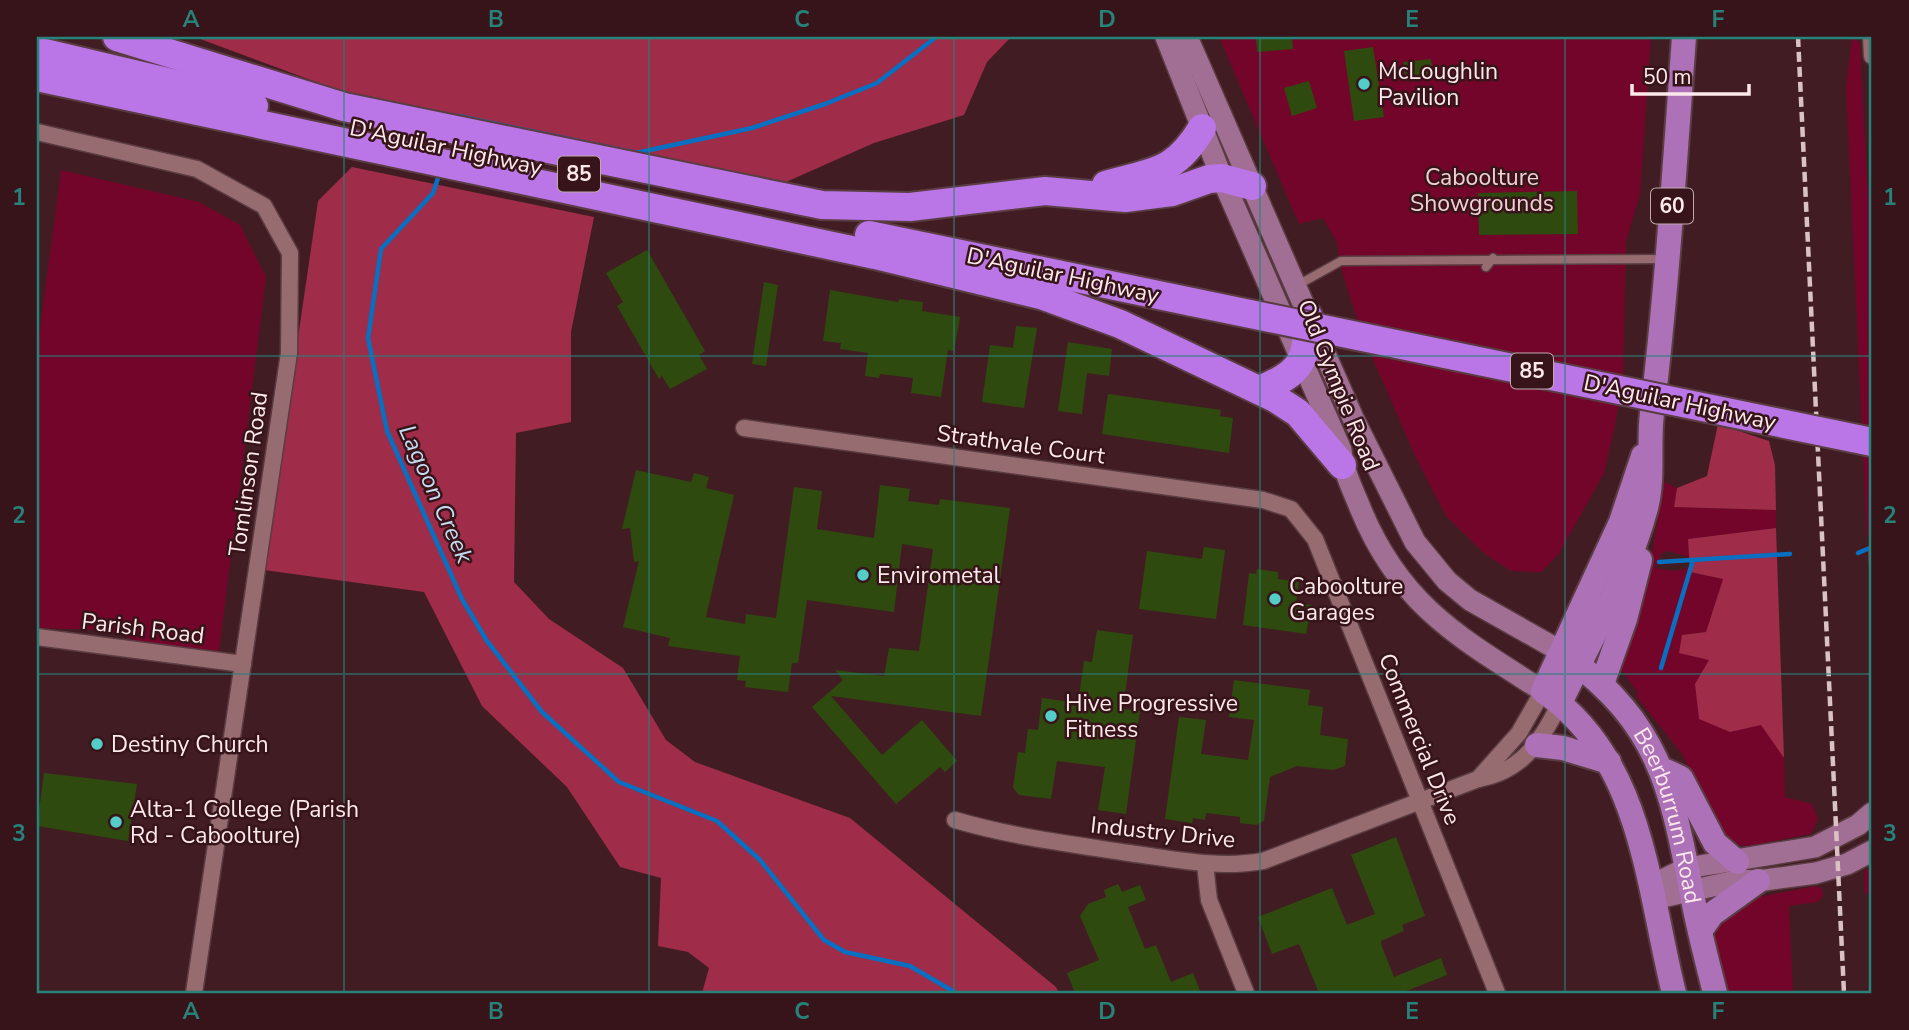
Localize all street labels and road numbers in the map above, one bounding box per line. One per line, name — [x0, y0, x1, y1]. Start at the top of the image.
street label: D'Aguilar Highway — [347, 112, 545, 183]
road number: 85 — [558, 156, 600, 192]
road number: 60 — [1651, 188, 1693, 224]
street label: D'Aguilar Highway — [964, 240, 1162, 311]
street label: Old Gympie Road — [1290, 295, 1387, 475]
road number: 85 — [1511, 354, 1553, 388]
street label: D'Aguilar Highway — [1581, 367, 1779, 438]
street label: Tomlinson Road — [222, 390, 275, 558]
street label: Strathvale Court — [935, 417, 1108, 472]
street label: Parish Road — [80, 606, 206, 651]
street label: Commercial Drive — [1371, 649, 1468, 830]
street label: Beerburrum Road — [1626, 722, 1708, 906]
street label: Industry Drive — [1089, 809, 1237, 856]

